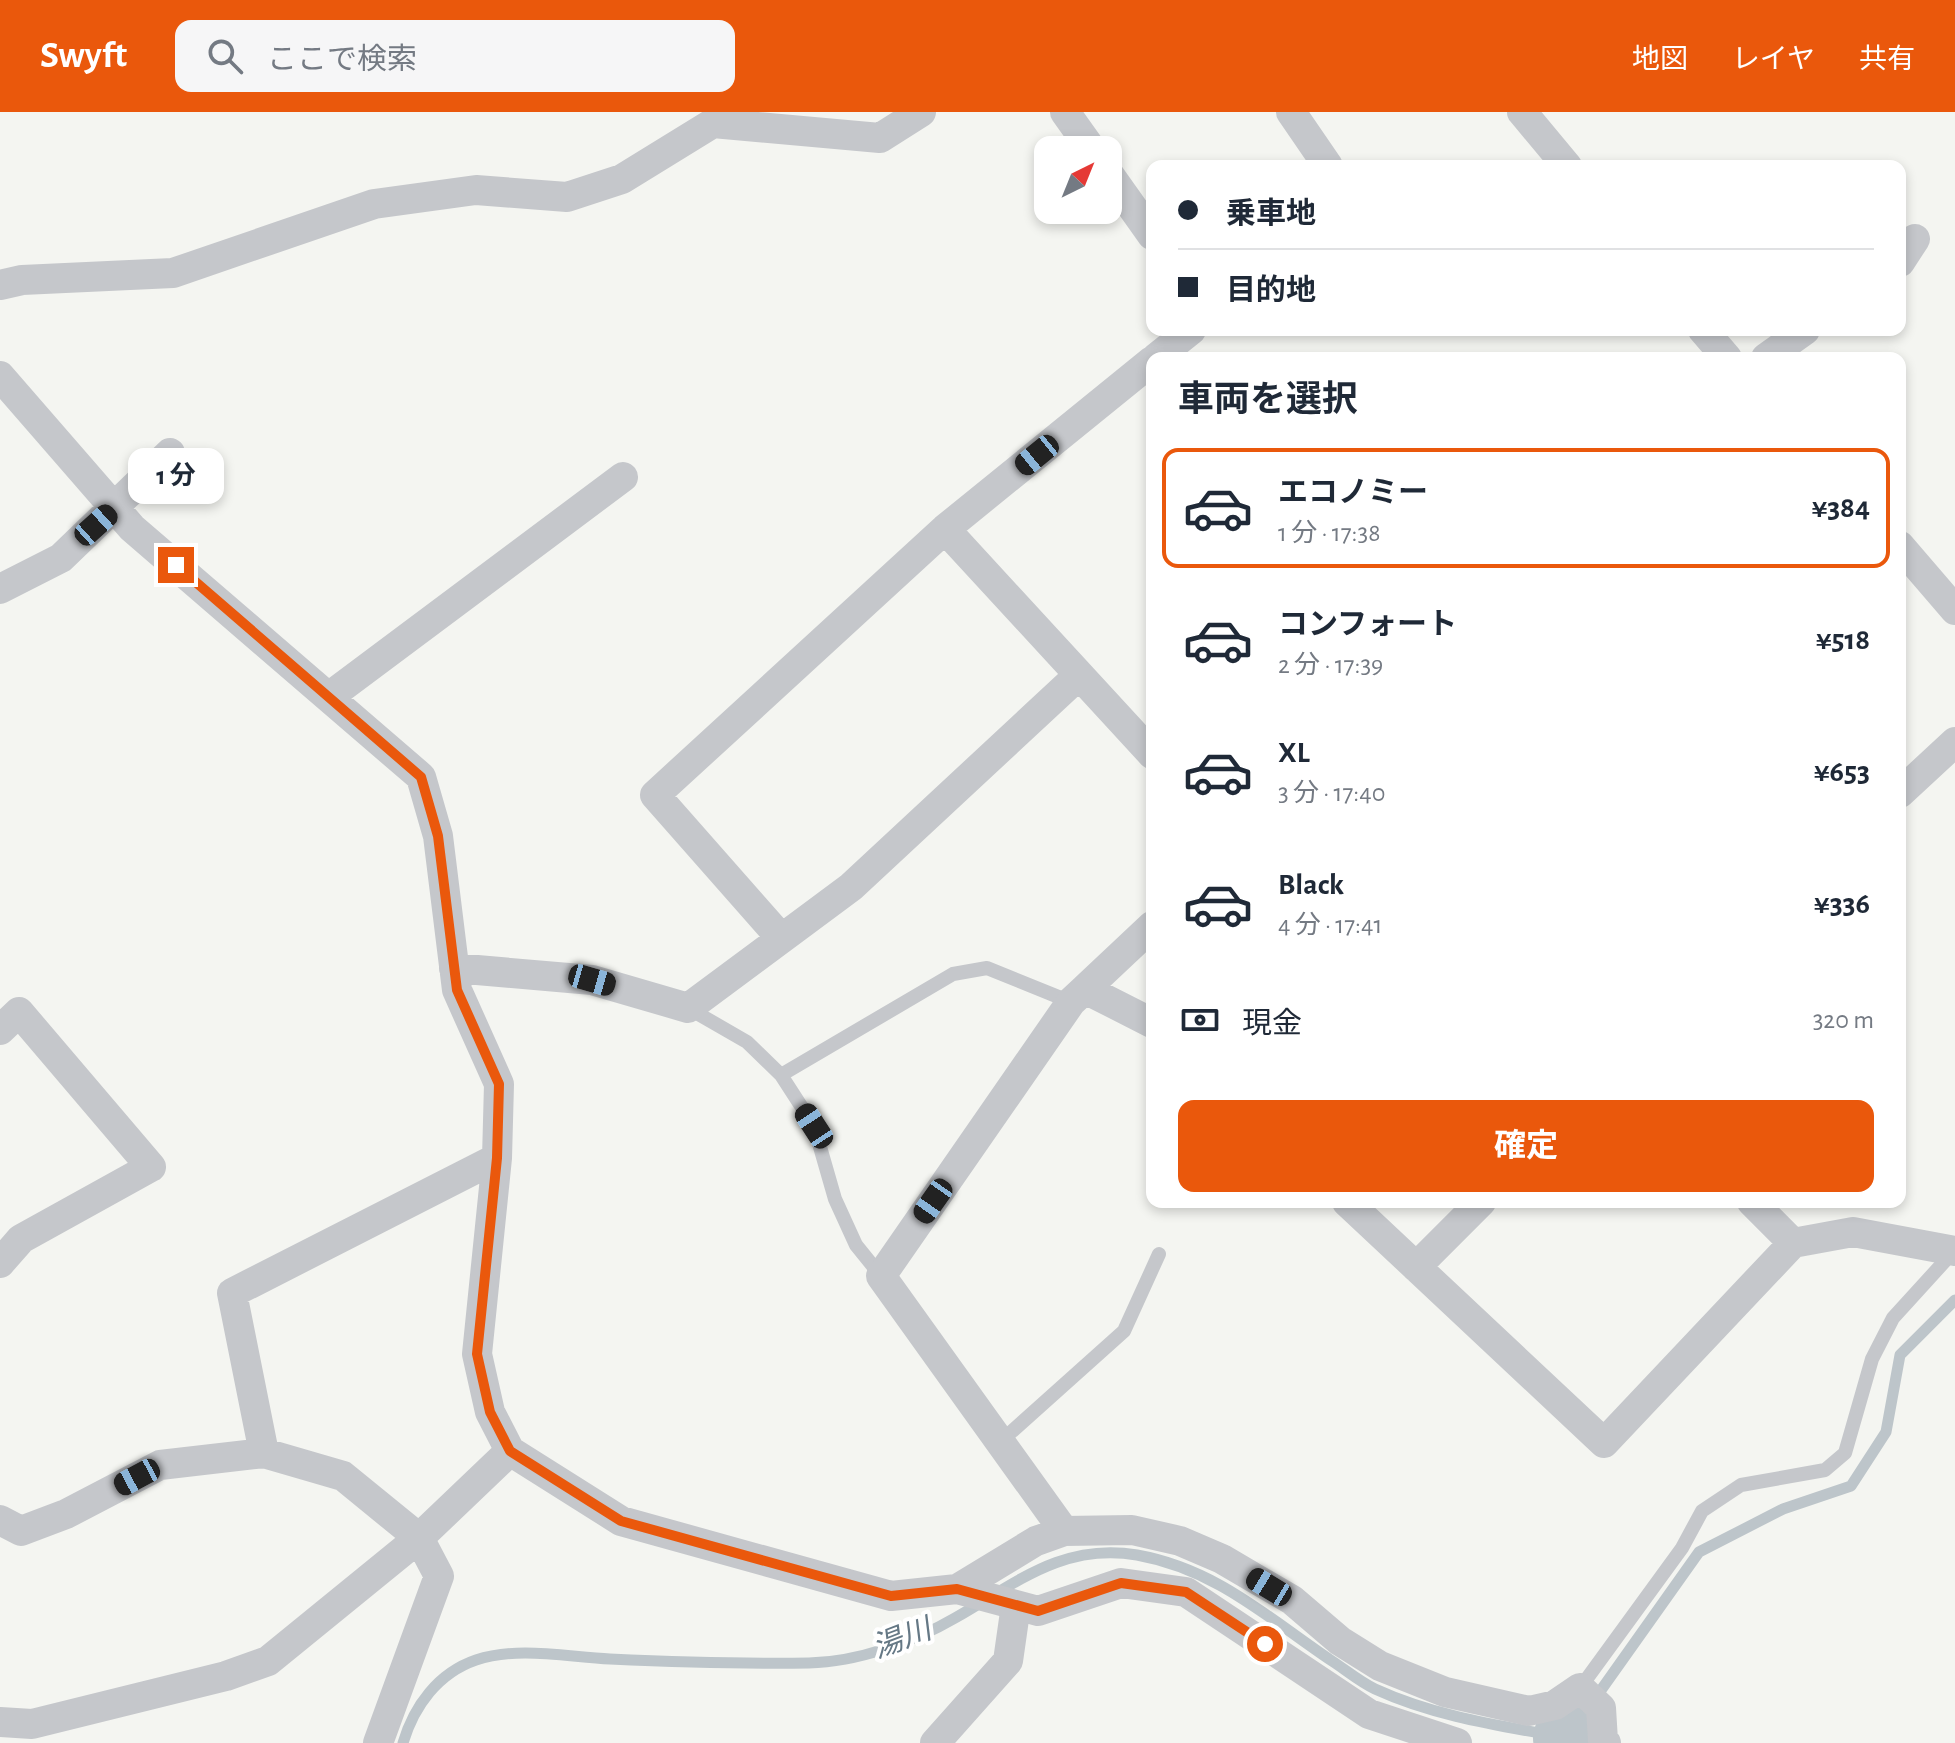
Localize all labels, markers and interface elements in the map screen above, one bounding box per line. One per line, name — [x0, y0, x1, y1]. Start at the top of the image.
search box — [175, 20, 735, 92]
icon: search — [203, 34, 247, 78]
text: Swyft — [40, 37, 127, 75]
text: ここで検索 — [267, 45, 417, 75]
text: 地図 — [1632, 46, 1688, 74]
text: レイヤ — [1732, 46, 1815, 74]
text: 共有 — [1859, 46, 1915, 74]
north arrow — [1034, 136, 1122, 224]
map controls — [1034, 136, 1122, 224]
text: 乗車地 — [1226, 199, 1316, 229]
text: 目的地 — [1226, 276, 1316, 306]
text: 車両を選択 — [1178, 382, 1358, 418]
car — [1011, 431, 1063, 479]
callout: 1 分 — [128, 449, 224, 505]
text: 1 分 — [156, 463, 196, 489]
icon: car — [1182, 472, 1254, 544]
text: エコノミー — [1278, 478, 1428, 508]
text: ¥384 — [1811, 493, 1870, 523]
car — [70, 500, 122, 550]
text: 1 分 · 17:38 — [1278, 520, 1381, 546]
route end — [158, 547, 194, 583]
icon: car — [1182, 604, 1254, 676]
text: コンフォート — [1278, 610, 1457, 640]
text: ¥518 — [1816, 625, 1870, 655]
text: 2 分 · 17:39 — [1278, 652, 1383, 678]
icon: car — [1182, 736, 1254, 808]
text: XL — [1278, 738, 1310, 768]
text: ¥653 — [1814, 757, 1870, 787]
text: 3 分 · 17:40 — [1278, 780, 1386, 806]
icon: car — [1182, 868, 1254, 940]
text: Black — [1278, 870, 1344, 900]
text: ¥336 — [1814, 889, 1870, 919]
text: 4 分 · 17:41 — [1278, 912, 1383, 938]
car — [566, 962, 618, 998]
icon: cash — [1178, 998, 1222, 1042]
text: 320 m — [1813, 1007, 1874, 1033]
text: 現金 — [1242, 1009, 1302, 1039]
car — [791, 1099, 837, 1153]
button: 確定 — [1178, 1100, 1874, 1192]
car — [909, 1174, 957, 1228]
car — [110, 1455, 164, 1499]
car — [1242, 1564, 1296, 1610]
water label: 湯川 — [868, 1612, 938, 1664]
route start — [1247, 1626, 1283, 1662]

